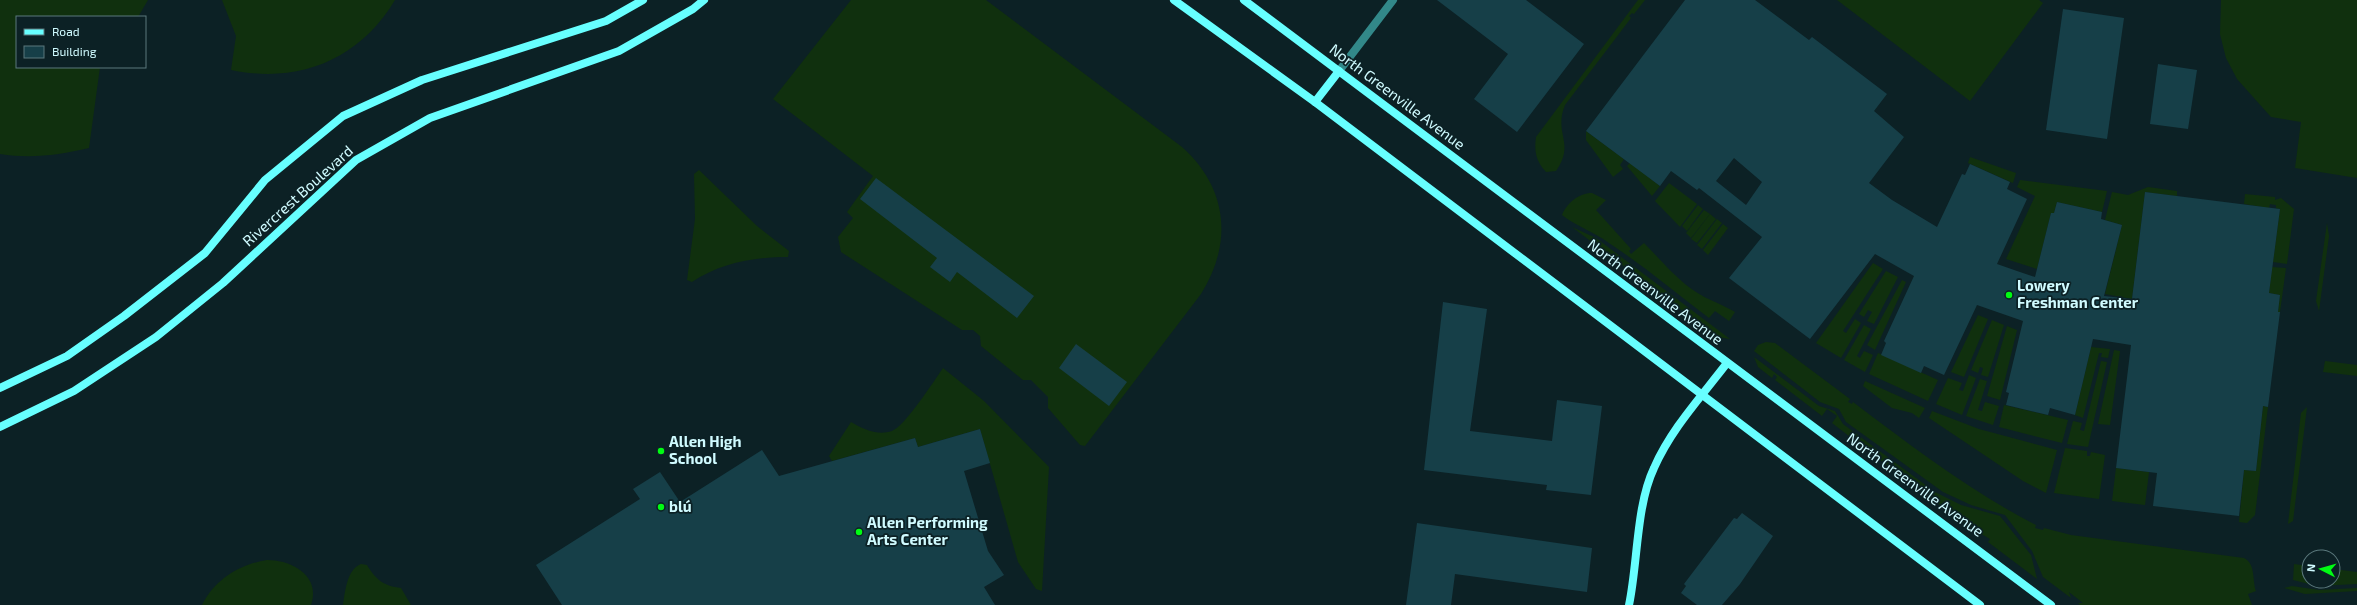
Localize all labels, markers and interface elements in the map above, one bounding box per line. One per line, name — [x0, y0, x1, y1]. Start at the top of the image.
legend — [16, 16, 146, 68]
text: Road — [52, 24, 80, 38]
street label: North Greenville Avenue — [1326, 39, 1469, 153]
text: Building — [52, 44, 97, 58]
street label: Rivercrest Boulevard — [239, 141, 356, 249]
street label: North Greenville Avenue — [1584, 234, 1727, 348]
place label: Lowery Freshman Center — [2017, 276, 2139, 311]
marker: Lowery Freshman Center — [2004, 290, 2014, 300]
street label: North Greenville Avenue — [1844, 428, 1988, 540]
place label: Allen High School — [669, 432, 742, 467]
marker: Allen High School — [656, 446, 666, 456]
place label: blú — [669, 497, 692, 515]
marker: blú — [656, 502, 666, 512]
place label: Allen Performing Arts Center — [867, 513, 988, 548]
marker: Allen Performing Arts Center — [854, 527, 864, 537]
north arrow — [2301, 549, 2341, 589]
text: N — [2304, 563, 2317, 573]

